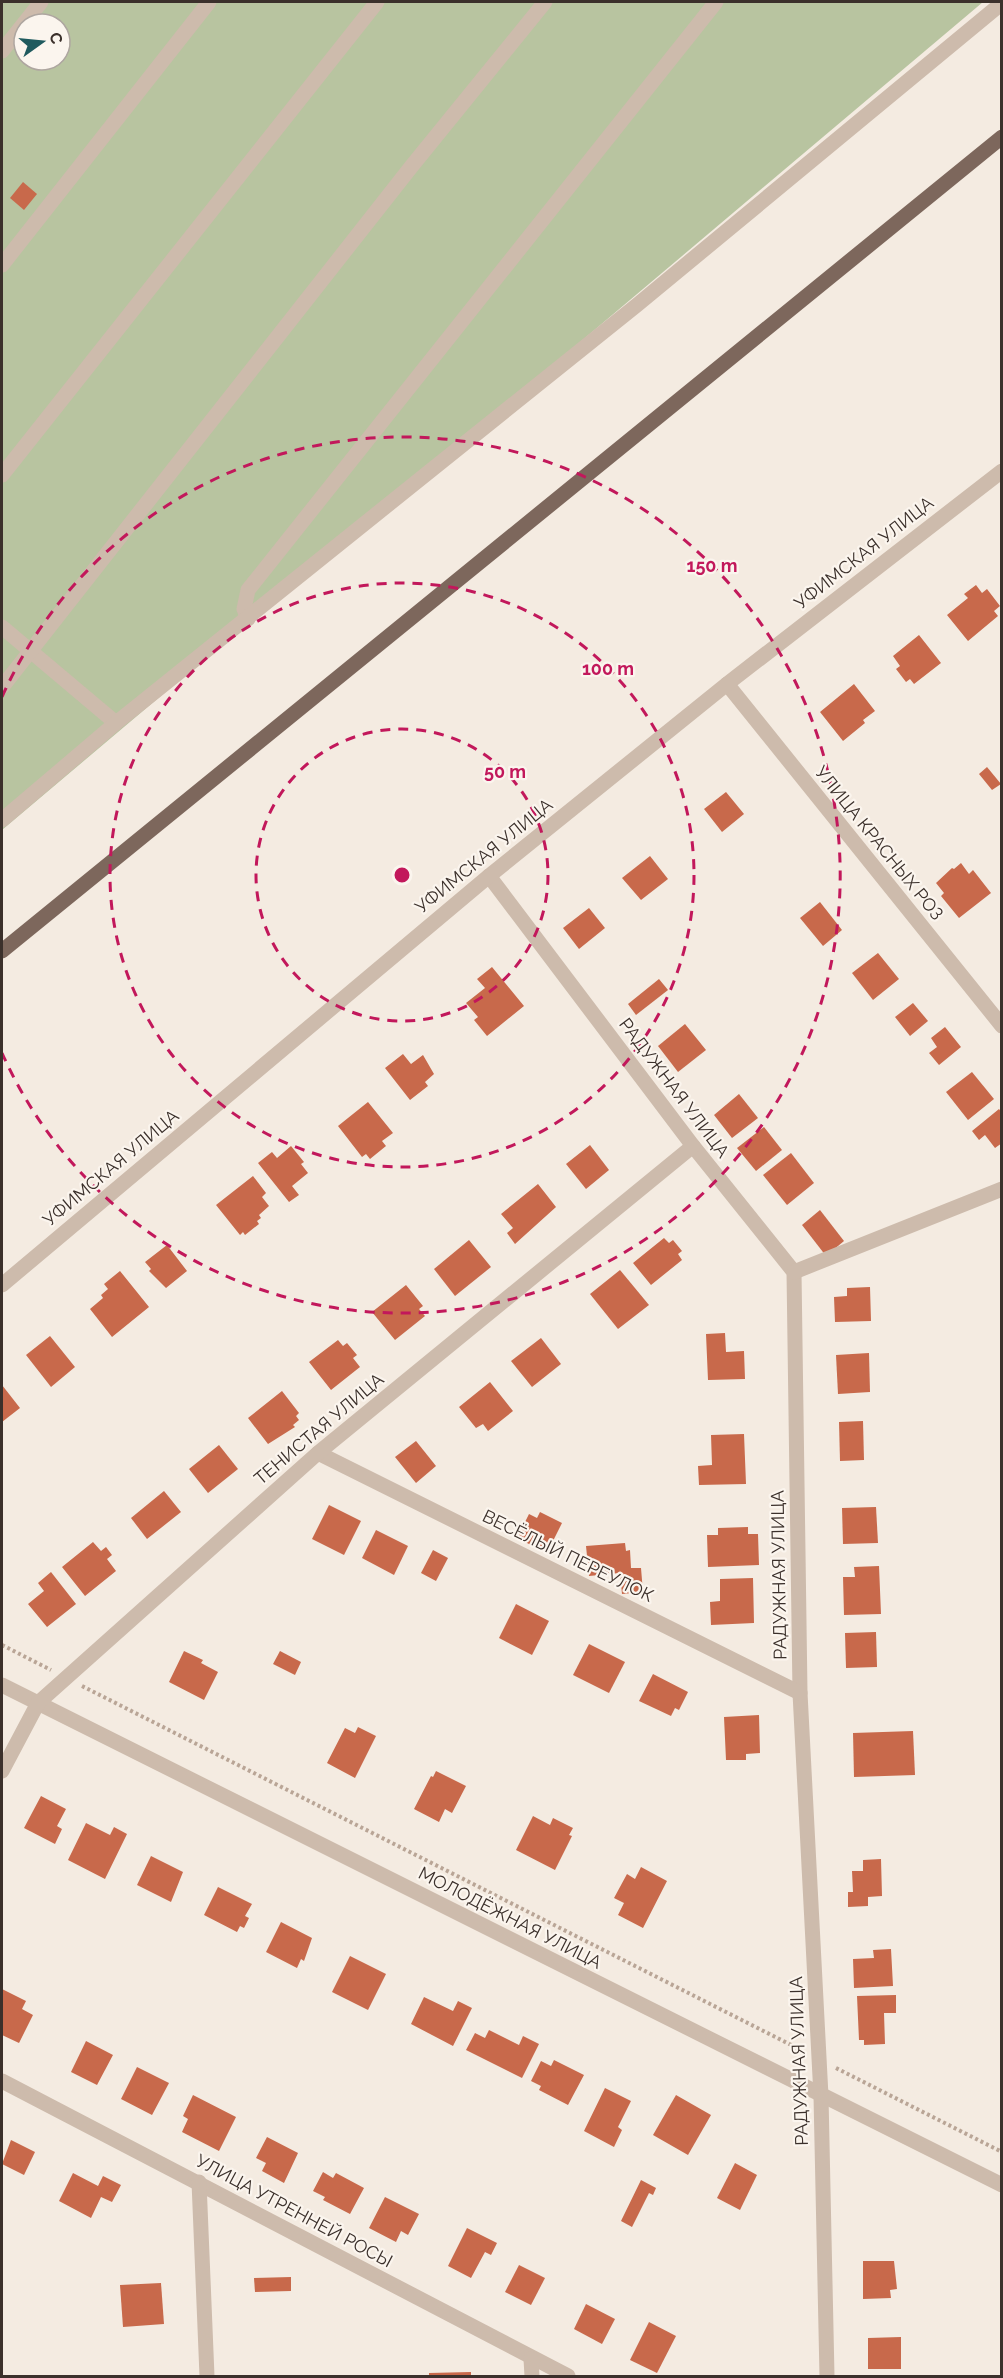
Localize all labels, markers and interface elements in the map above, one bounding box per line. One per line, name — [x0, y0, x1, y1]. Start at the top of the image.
north arrow — [12, 12, 72, 72]
text: С — [45, 30, 67, 46]
street label: УФИМСКАЯ УЛИЦА — [790, 492, 937, 613]
text: 150 m — [687, 555, 738, 576]
text: 100 m — [582, 658, 634, 679]
text: 50 m — [484, 761, 526, 782]
street label: УЛИЦА КРАСНЫХ РОЗ — [811, 761, 948, 924]
street label: УФИМСКАЯ УЛИЦА — [411, 794, 556, 917]
centre of rings — [392, 865, 412, 885]
street label: РАДУЖНАЯ УЛИЦА — [615, 1014, 734, 1162]
street label: УФИМСКАЯ УЛИЦА — [39, 1105, 183, 1230]
street label: ТЕНИСТАЯ УЛИЦА — [250, 1368, 388, 1489]
street label: РАДУЖНАЯ УЛИЦА — [767, 1490, 790, 1660]
street label: ВЕСЁЛЫЙ ПЕРЕУЛОК — [479, 1505, 657, 1606]
street label: МОЛОДЁЖНАЯ УЛИЦА — [415, 1862, 605, 1973]
street label: РАДУЖНАЯ УЛИЦА — [785, 1976, 812, 2146]
street label: УЛИЦА УТРЕННЕЙ РОСЫ — [192, 2150, 396, 2271]

